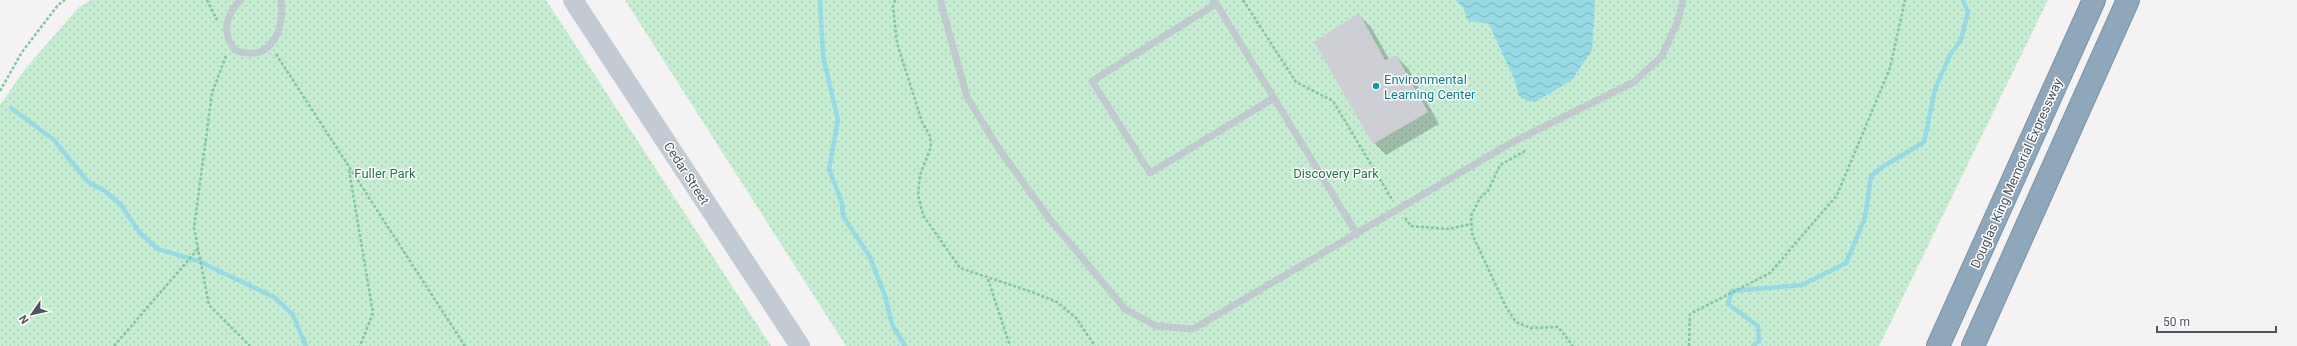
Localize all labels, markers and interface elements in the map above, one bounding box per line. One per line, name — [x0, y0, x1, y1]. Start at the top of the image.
place label: Environmental Learning Center — [1384, 72, 1476, 102]
street label: Douglas King Memorial Expressway — [1968, 76, 2065, 270]
marker: Environmental Learning Center — [1371, 81, 1381, 91]
street label: Cedar Street — [661, 139, 712, 207]
park label: Fuller Park — [354, 166, 416, 181]
park label: Discovery Park — [1293, 166, 1379, 181]
north arrow — [12, 294, 52, 334]
scale bar — [2157, 308, 2276, 334]
text: N — [16, 312, 32, 326]
text: 50 m — [2163, 315, 2190, 329]

